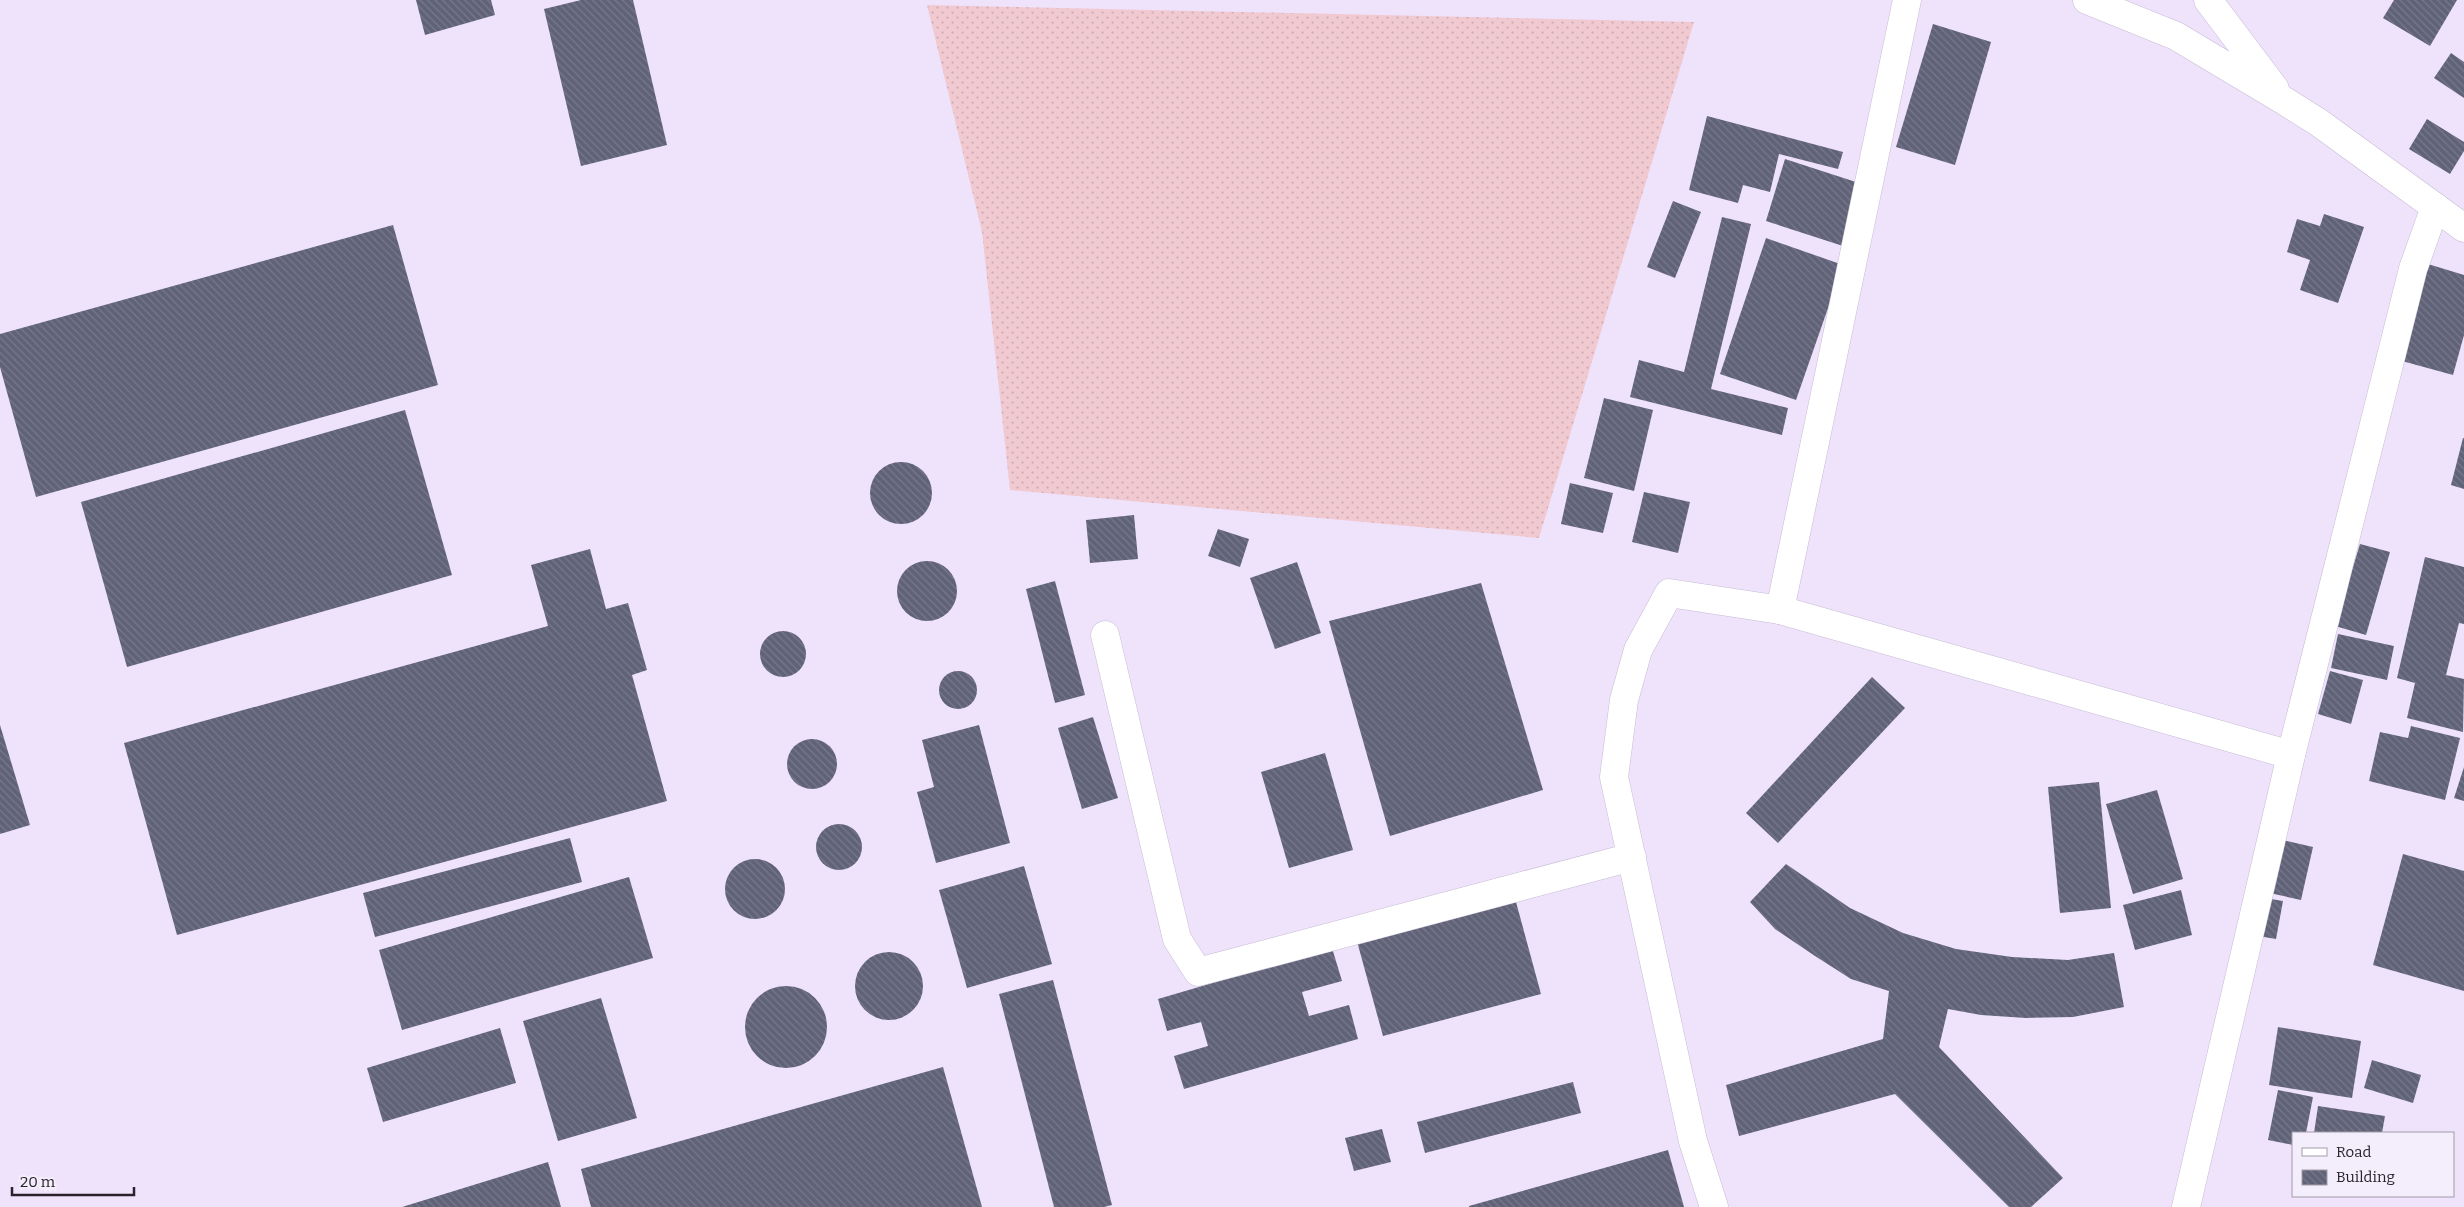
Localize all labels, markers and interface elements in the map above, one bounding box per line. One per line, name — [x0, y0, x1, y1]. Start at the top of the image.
legend — [2292, 1132, 2454, 1197]
text: Road — [2336, 1143, 2371, 1161]
scale bar — [12, 1164, 135, 1196]
text: Building — [2336, 1168, 2395, 1186]
text: 20 m — [20, 1173, 56, 1191]

